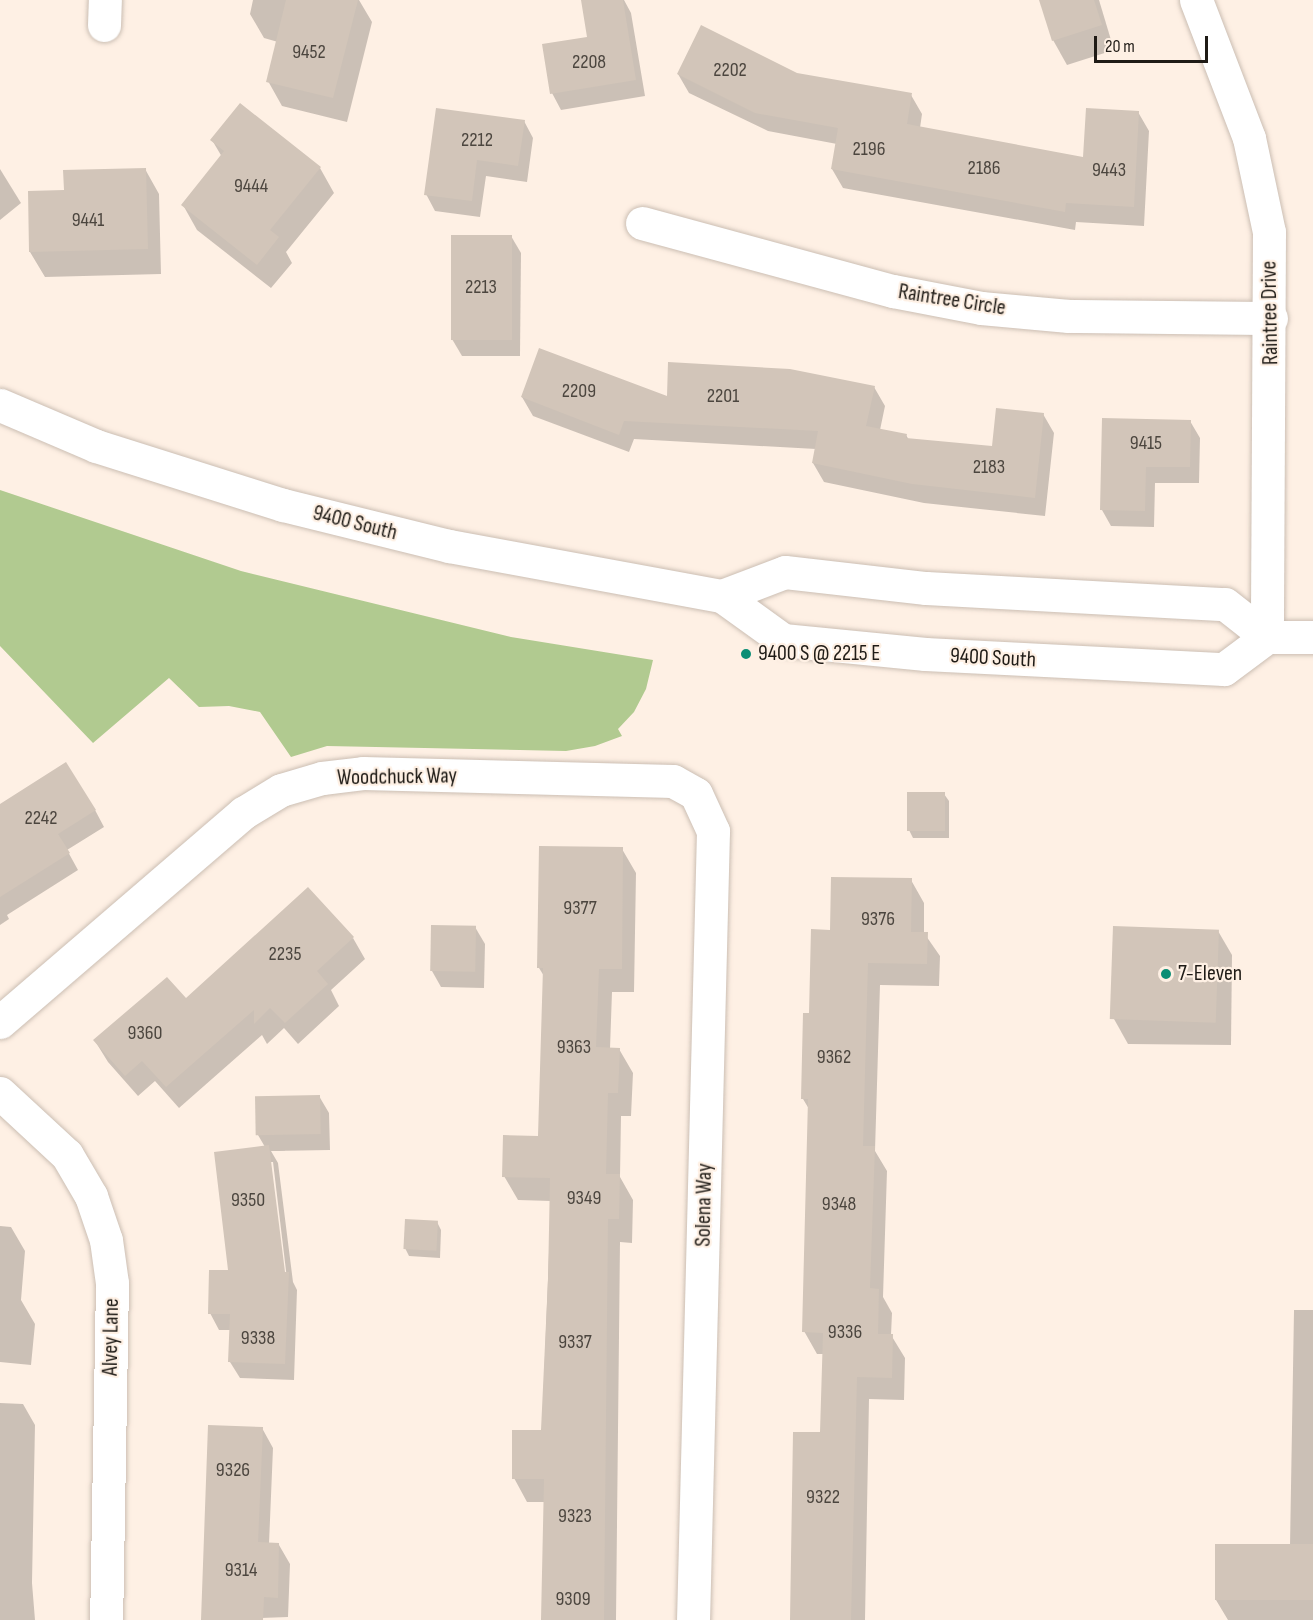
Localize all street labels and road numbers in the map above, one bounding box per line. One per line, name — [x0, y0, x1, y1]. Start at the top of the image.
street label: Raintree Drive — [1256, 261, 1284, 365]
street label: Raintree Circle — [896, 278, 1008, 322]
street label: 9400 South — [310, 500, 400, 546]
street label: 9400 South — [949, 643, 1037, 673]
street label: Woodchuck Way — [337, 763, 457, 791]
street label: Solena Way — [690, 1163, 718, 1247]
street label: Alvey Lane — [97, 1298, 125, 1376]

